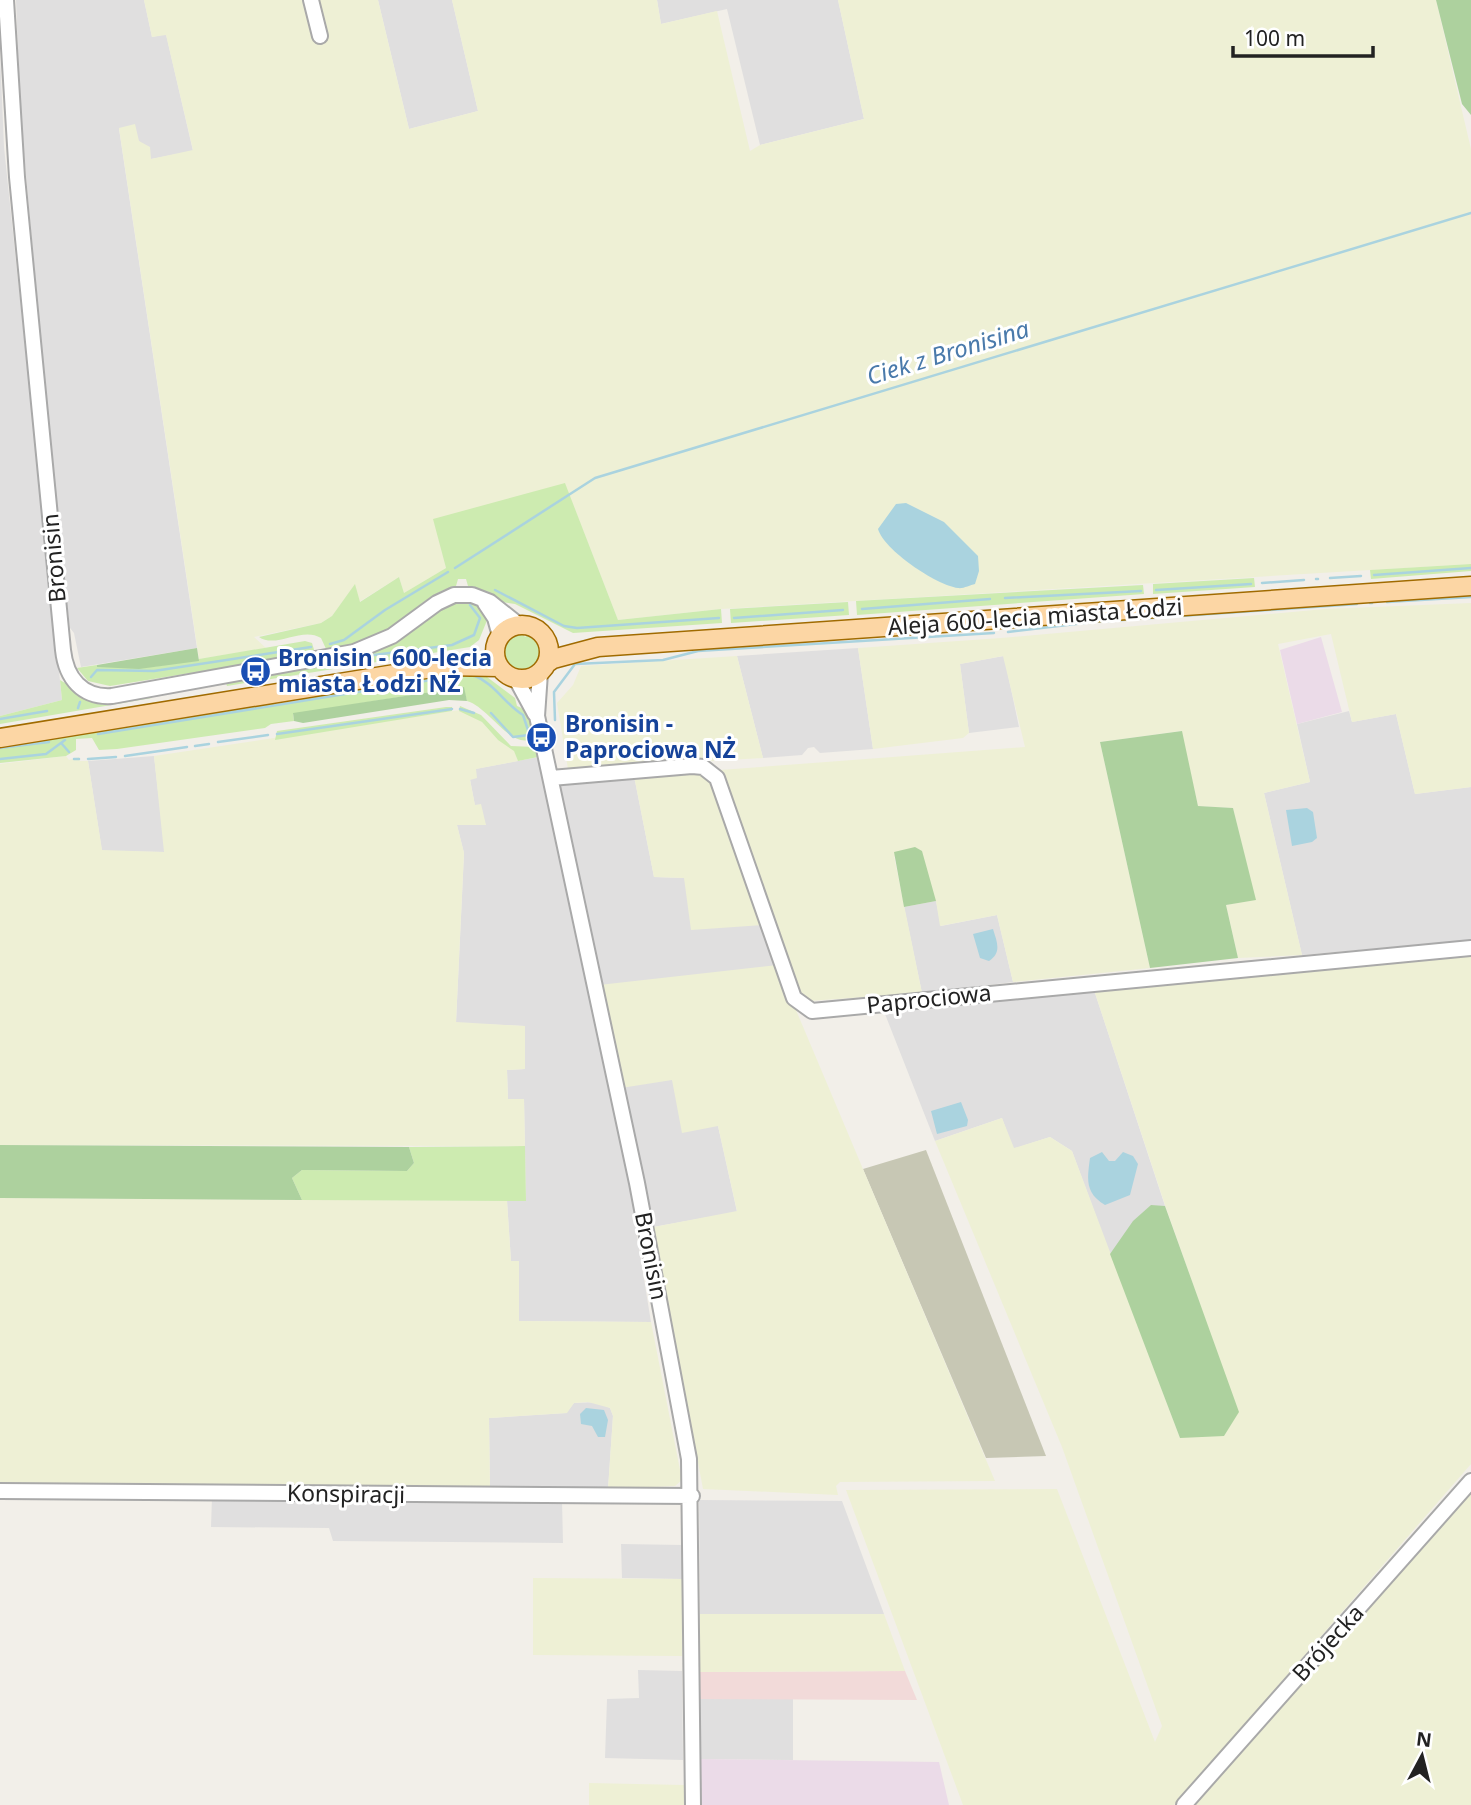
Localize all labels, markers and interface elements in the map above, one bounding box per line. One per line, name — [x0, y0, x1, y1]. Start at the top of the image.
scale bar — [1233, 14, 1373, 58]
text: 100 m — [1244, 24, 1305, 52]
water label: Ciek z Bronisina — [862, 311, 1033, 392]
street label: Bronisin — [33, 512, 73, 604]
street label: Aleja 600-lecia miasta Łodzi — [886, 590, 1183, 642]
place label: Bronisin - 600-lecia miasta Łodzi NŻ — [278, 641, 492, 699]
bus stop icon: Bronisin - 600-lecia miasta Łodzi NŻ — [238, 654, 272, 688]
place label: Bronisin - Paprociowa NŻ — [565, 707, 736, 765]
bus stop icon: Bronisin - Paprociowa NŻ — [525, 720, 559, 754]
street label: Paprociowa — [865, 976, 993, 1020]
street label: Bronisin — [628, 1209, 676, 1303]
street label: Konspiracji — [287, 1476, 405, 1510]
street label: Brójecka — [1284, 1597, 1370, 1688]
north arrow — [1387, 1721, 1457, 1791]
text: N — [1415, 1725, 1433, 1753]

